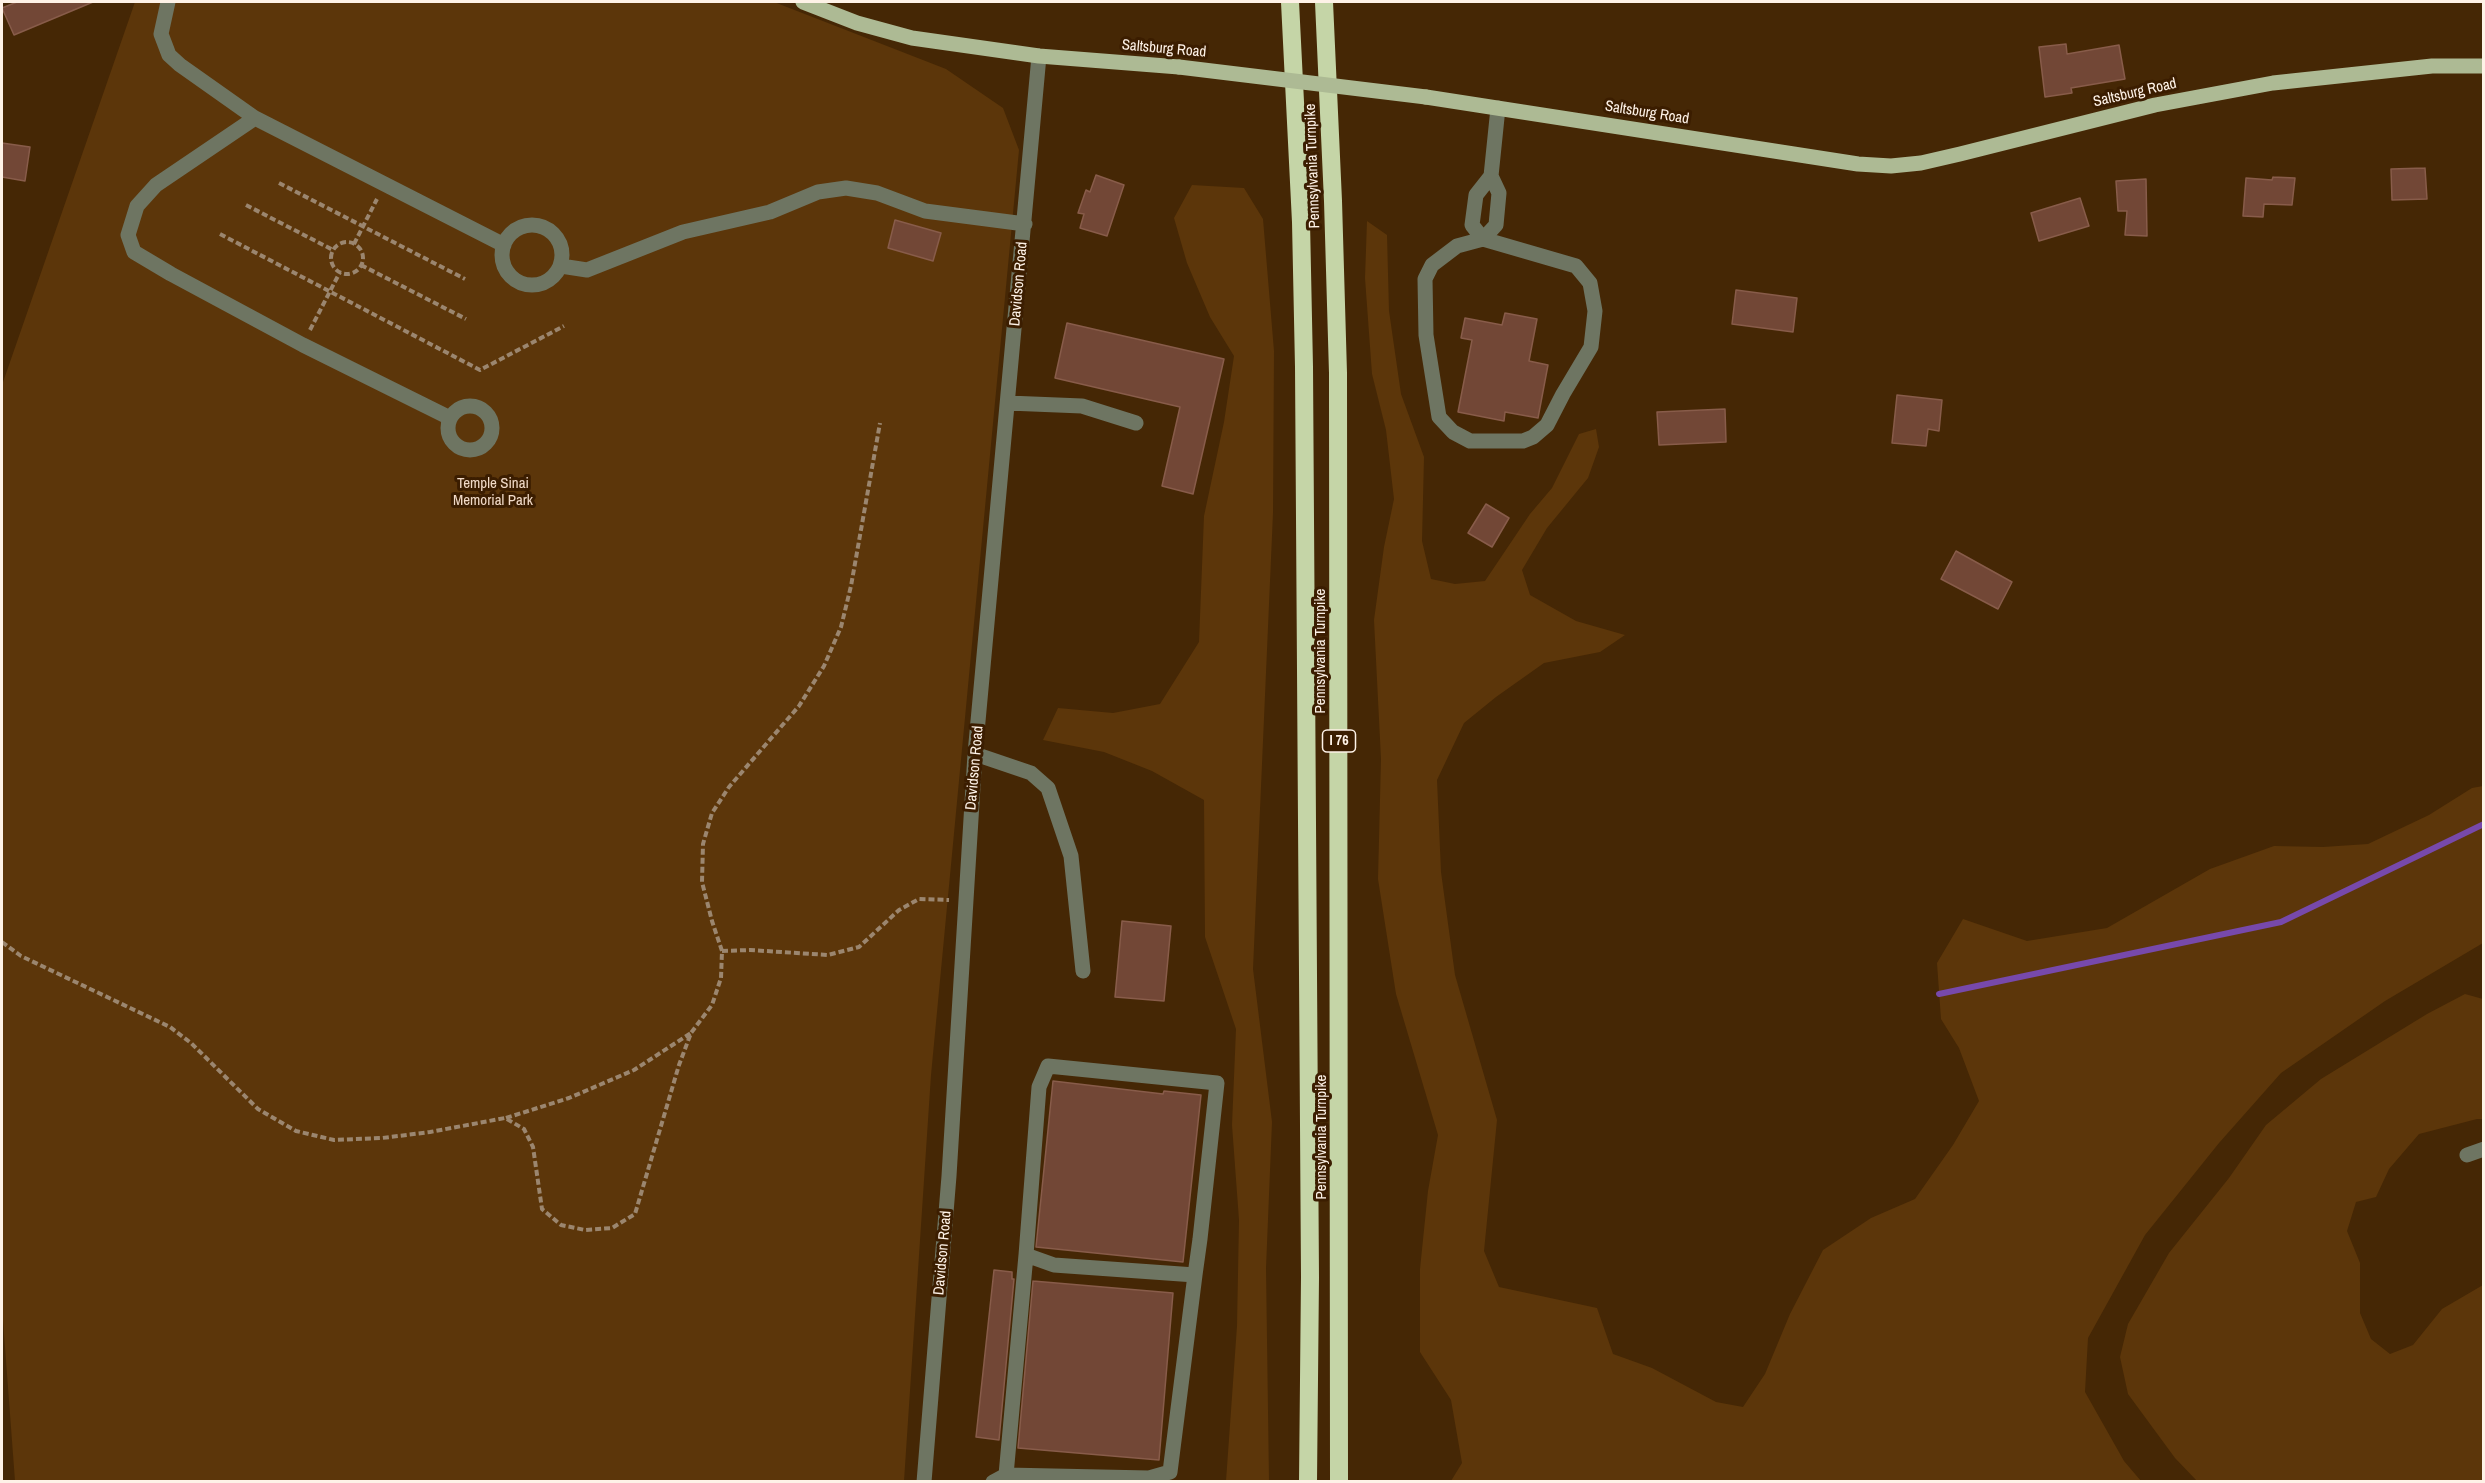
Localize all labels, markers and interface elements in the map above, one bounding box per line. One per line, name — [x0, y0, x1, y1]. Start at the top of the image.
street label: Saltsburg Road — [1121, 36, 1207, 62]
street label: Saltsburg Road — [2092, 75, 2178, 111]
street label: Saltsburg Road — [1604, 97, 1690, 129]
street label: Pennsylvania Turnpike — [1302, 103, 1324, 229]
street label: Davidson Road — [1006, 241, 1032, 327]
park label: Temple Sinai Memorial Park — [453, 475, 533, 510]
street label: Pennsylvania Turnpike — [1312, 589, 1330, 713]
street label: Davidson Road — [962, 725, 988, 811]
road number: I 76 — [1322, 730, 1356, 752]
street label: Pennsylvania Turnpike — [1313, 1075, 1331, 1199]
street label: Davidson Road — [930, 1210, 956, 1296]

